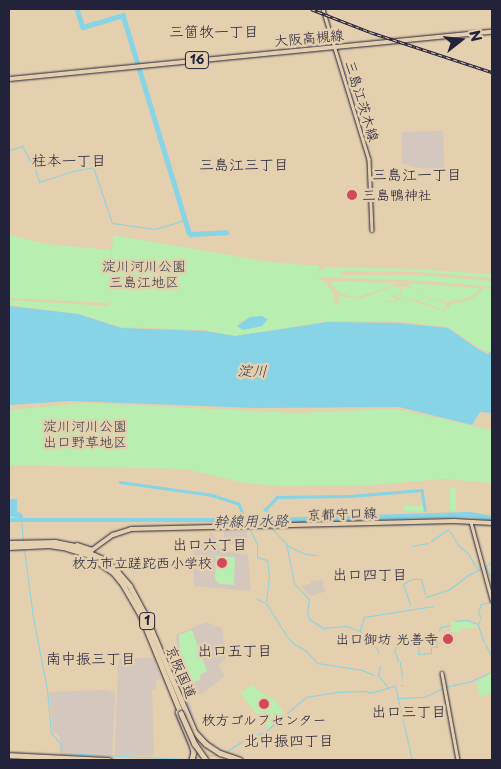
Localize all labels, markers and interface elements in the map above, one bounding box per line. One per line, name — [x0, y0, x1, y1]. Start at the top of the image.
north arrow — [436, 15, 486, 65]
district label: 三箇牧一丁目 — [169, 22, 259, 40]
street label: 大阪高槻線 — [273, 27, 345, 49]
text: N — [464, 28, 488, 44]
road number: 16 — [184, 50, 210, 70]
street label: 三島江茨木線 — [342, 58, 382, 144]
district label: 柱本一丁目 — [32, 151, 106, 169]
district label: 三島江三丁目 — [199, 155, 289, 173]
district label: 三島江一丁目 — [372, 165, 462, 183]
place label: 三島鴨神社 — [362, 187, 432, 203]
marker: 三島鴨神社 — [346, 189, 358, 201]
park label: 淀川河川公園 三島江地区 — [102, 258, 186, 290]
water label: 淀川 — [237, 361, 267, 379]
park label: 淀川河川公園 出口野草地区 — [43, 418, 127, 451]
street label: 京都守口線 — [307, 504, 377, 524]
water label: 幹線用水路 — [213, 510, 289, 530]
district label: 出口六丁目 — [173, 535, 247, 553]
place label: 枚方市立蹉跎西小学校 — [72, 555, 212, 571]
marker: 枚方市立蹉跎西小学校 — [216, 557, 228, 569]
district label: 出口四丁目 — [333, 565, 407, 583]
road number: 1 — [138, 612, 156, 630]
place label: 出口御坊 光善寺 — [335, 631, 438, 647]
marker: 出口御坊 光善寺 — [442, 633, 454, 645]
district label: 出口五丁目 — [198, 641, 272, 659]
street label: 京阪国道 — [162, 643, 200, 701]
district label: 南中振三丁目 — [46, 649, 136, 667]
marker: 枚方ゴルフセンター — [258, 698, 270, 710]
district label: 出口三丁目 — [372, 702, 446, 720]
place label: 枚方ゴルフセンター — [201, 712, 327, 728]
district label: 北中振四丁目 — [244, 731, 334, 749]

